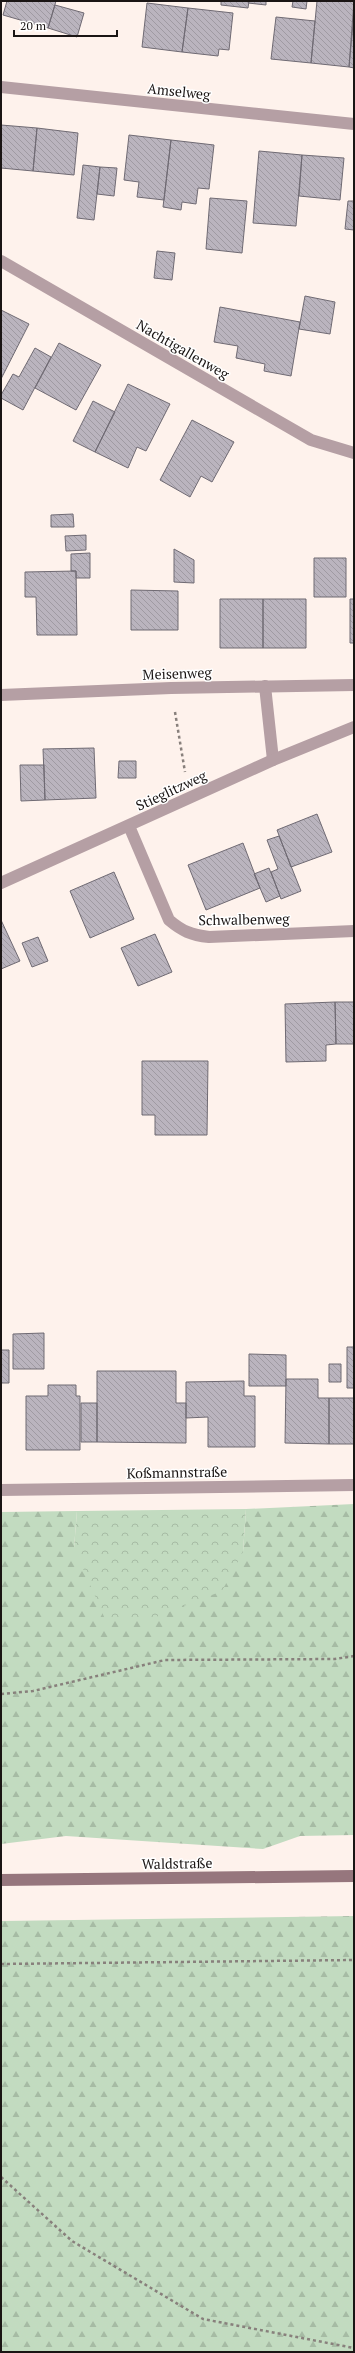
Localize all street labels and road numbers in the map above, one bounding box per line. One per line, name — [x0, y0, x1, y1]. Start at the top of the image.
street label: Amselweg — [146, 78, 212, 104]
street label: Nachtigallenweg — [133, 315, 233, 384]
street label: Meisenweg — [142, 662, 213, 684]
street label: Stieglitzweg — [133, 765, 210, 815]
street label: Schwalbenweg — [198, 909, 290, 929]
street label: Koßmannstraße — [127, 1462, 227, 1482]
street label: Waldstraße — [141, 1853, 213, 1873]

